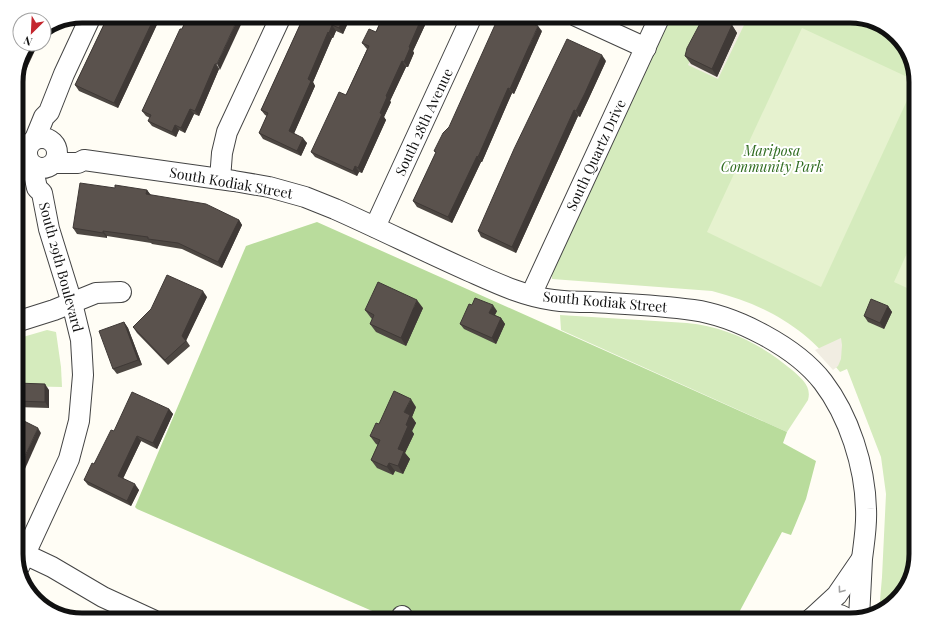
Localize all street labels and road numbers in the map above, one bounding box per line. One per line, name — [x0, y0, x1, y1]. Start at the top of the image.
street label: South 28th Avenue — [390, 65, 457, 179]
street label: South Quartz Drive — [561, 96, 630, 214]
street label: South Kodiak Street — [168, 162, 295, 203]
street label: South 29th Boulevard — [35, 200, 88, 334]
street label: South Kodiak Street — [542, 287, 669, 316]

